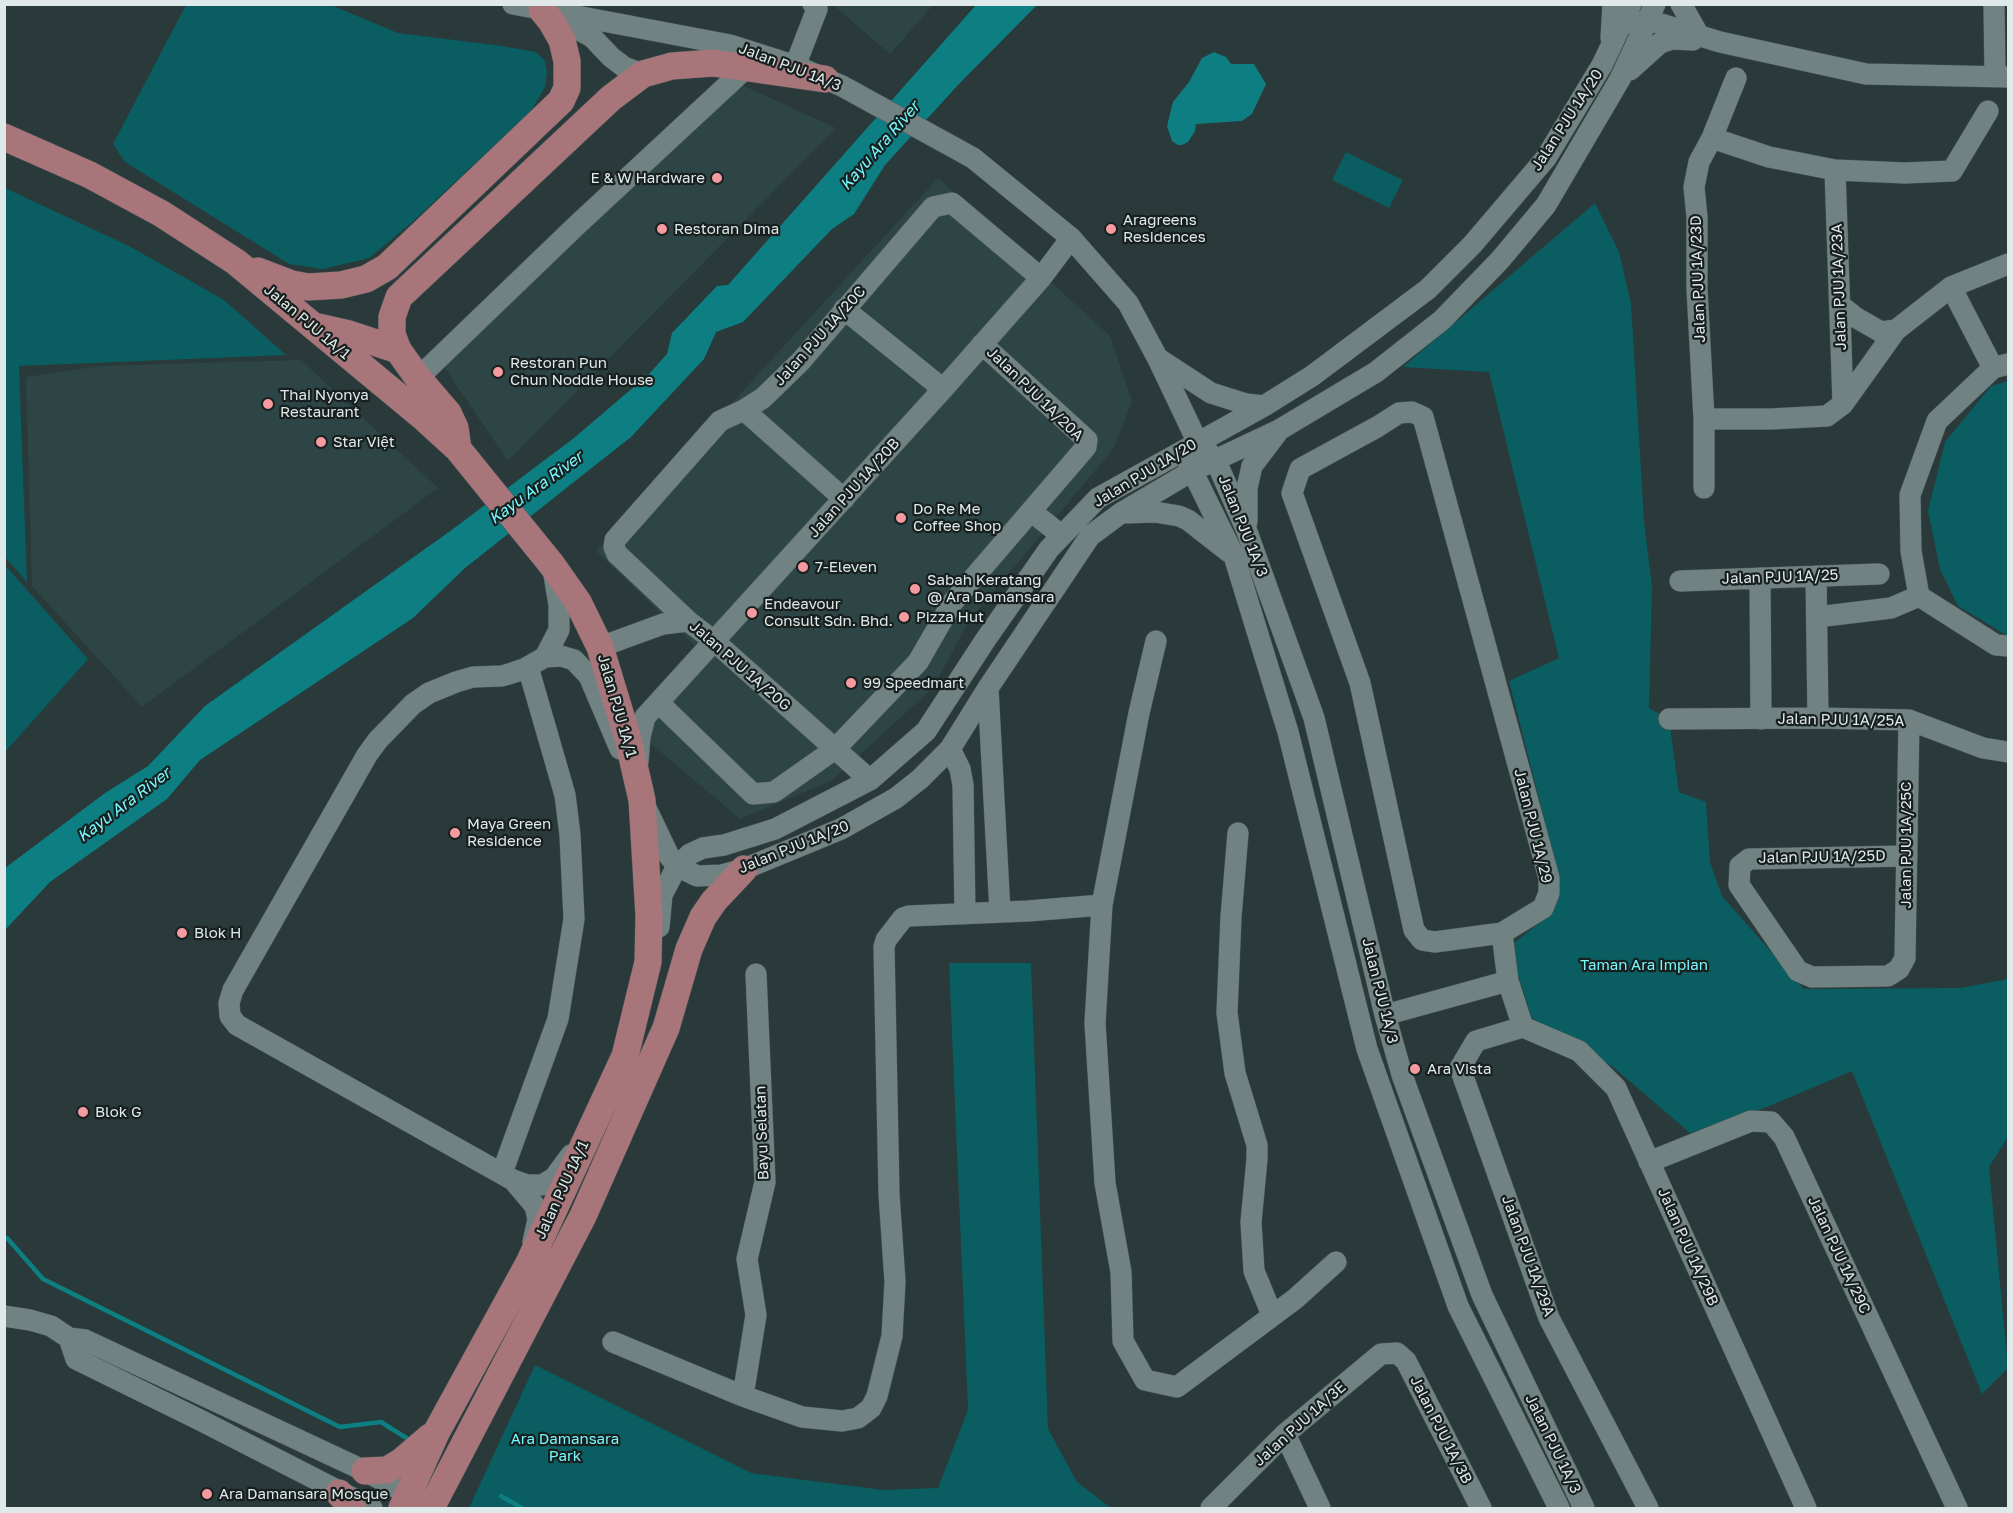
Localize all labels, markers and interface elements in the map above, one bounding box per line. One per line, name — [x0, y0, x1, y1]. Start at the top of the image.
street label: Jalan PJU 1A/3 — [736, 39, 844, 95]
street label: Jalan PJU 1A/20 — [1527, 66, 1607, 174]
water label: Kayu Ara River — [836, 98, 924, 194]
place label: E & W Hardware — [591, 169, 705, 187]
marker: E & W Hardware — [710, 171, 724, 185]
place label: Aragreens Residences — [1123, 211, 1206, 246]
street label: Jalan PJU 1A/23D — [1687, 215, 1709, 343]
place label: Restoran Dima — [674, 220, 779, 238]
marker: Restoran Dima — [655, 222, 669, 236]
marker: Aragreens Residences — [1104, 222, 1118, 236]
street label: Jalan PJU 1A/23A — [1828, 223, 1850, 351]
street label: Jalan PJU 1A/1 — [260, 281, 354, 363]
street label: Jalan PJU 1A/20C — [771, 283, 869, 389]
street label: Jalan PJU 1A/20A — [983, 343, 1087, 445]
place label: Restoran Pun Chun Noddle House — [510, 354, 654, 389]
marker: Restoran Pun Chun Noddle House — [491, 365, 505, 379]
place label: Thai Nyonya Restaurant — [280, 386, 369, 421]
marker: Thai Nyonya Restaurant — [261, 397, 275, 411]
place label: Star Việt — [333, 433, 395, 451]
marker: Star Việt — [314, 435, 328, 449]
street label: Jalan PJU 1A/20B — [805, 435, 903, 541]
street label: Jalan PJU 1A/20 — [1090, 435, 1200, 511]
water label: Kayu Ara River — [485, 447, 587, 529]
street label: Jalan PJU 1A/3 — [1214, 472, 1272, 580]
place label: Do Re Me Coffee Shop — [913, 500, 1001, 535]
marker: Do Re Me Coffee Shop — [894, 511, 908, 525]
place label: 7-Eleven — [815, 558, 877, 576]
marker: 7-Eleven — [796, 560, 810, 574]
street label: Jalan PJU 1A/25 — [1721, 566, 1839, 588]
place label: Sabah Keratang @ Ara Damansara — [927, 571, 1055, 606]
marker: Sabah Keratang @ Ara Damansara — [908, 582, 922, 596]
place label: Endeavour Consult Sdn. Bhd. — [764, 595, 893, 630]
marker: Endeavour Consult Sdn. Bhd. — [745, 606, 759, 620]
place label: Pizza Hut — [916, 608, 984, 626]
marker: Pizza Hut — [897, 610, 911, 624]
street label: Jalan PJU 1A/20G — [686, 617, 794, 715]
street label: Jalan PJU 1A/1 — [594, 652, 640, 760]
place label: 99 Speedmart — [863, 674, 964, 692]
marker: 99 Speedmart — [844, 676, 858, 690]
street label: Jalan PJU 1A/25A — [1777, 710, 1905, 730]
water label: Kayu Ara River — [74, 764, 174, 846]
street label: Jalan PJU 1A/29 — [1510, 767, 1556, 885]
street label: Jalan PJU 1A/25C — [1897, 782, 1915, 908]
place label: Maya Green Residence — [467, 815, 551, 850]
street label: Jalan PJU 1A/20 — [736, 817, 852, 877]
marker: Maya Green Residence — [448, 826, 462, 840]
street label: Jalan PJU 1A/25D — [1758, 847, 1886, 867]
place label: Blok H — [194, 924, 241, 942]
marker: Blok H — [175, 926, 189, 940]
street label: Jalan PJU 1A/3 — [1358, 936, 1402, 1046]
park label: Taman Ara Impian — [1580, 956, 1708, 974]
place label: Ara Vista — [1427, 1060, 1491, 1078]
marker: Ara Vista — [1408, 1062, 1422, 1076]
street label: Bayu Selatan — [751, 1085, 773, 1181]
place label: Blok G — [95, 1103, 141, 1121]
marker: Blok G — [76, 1105, 90, 1119]
street label: Jalan PJU 1A/1 — [531, 1138, 593, 1242]
street label: Jalan PJU 1A/29B — [1654, 1185, 1722, 1309]
street label: Jalan PJU 1A/29A — [1498, 1193, 1558, 1319]
street label: Jalan PJU 1A/29C — [1804, 1193, 1874, 1317]
street label: Jalan PJU 1A/3B — [1406, 1373, 1476, 1487]
street label: Jalan PJU 1A/3E — [1250, 1378, 1350, 1470]
street label: Jalan PJU 1A/3 — [1521, 1391, 1585, 1497]
park label: Ara Damansara Park — [511, 1430, 619, 1465]
place label: Ara Damansara Mosque — [219, 1485, 388, 1503]
marker: Ara Damansara Mosque — [200, 1487, 214, 1501]

